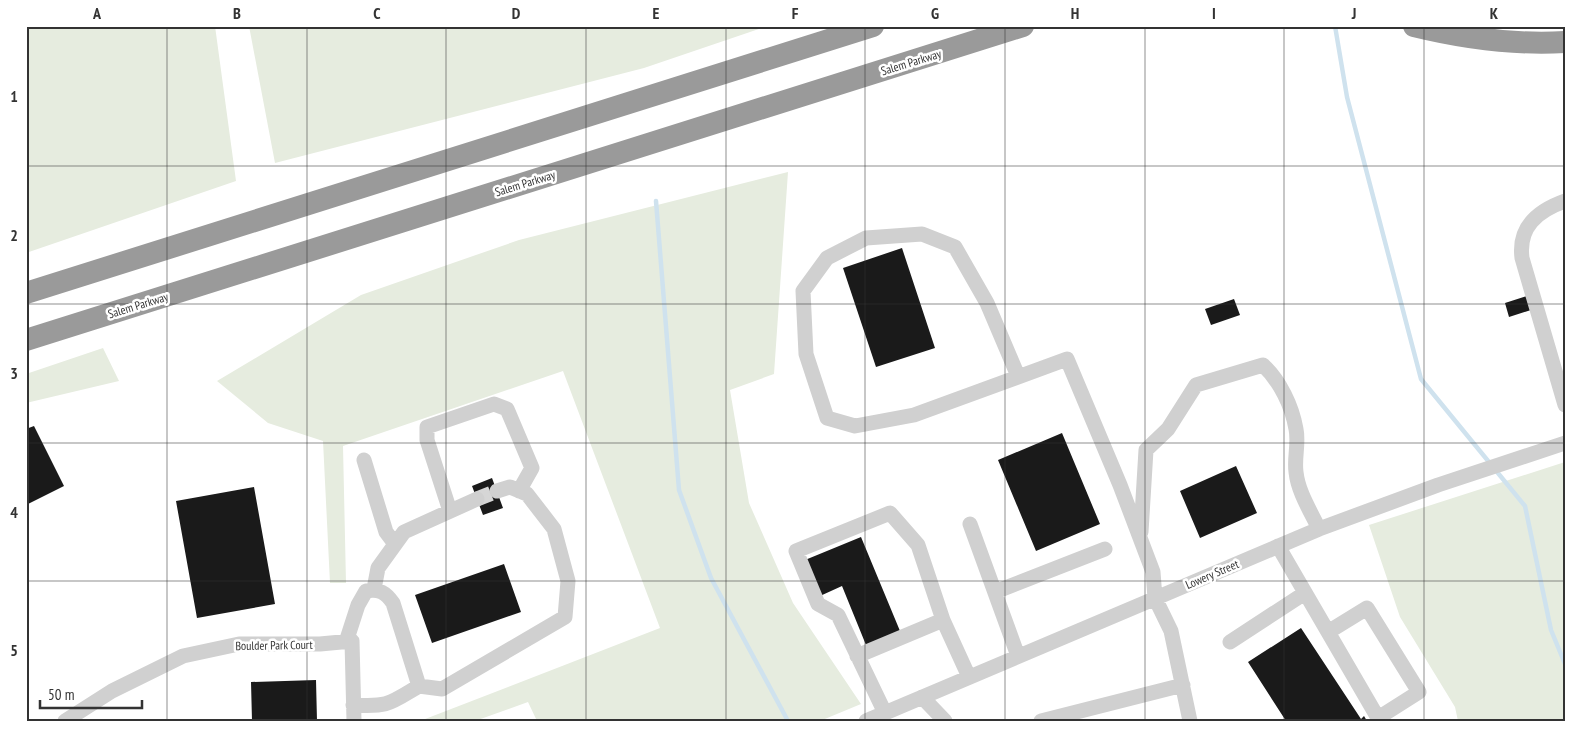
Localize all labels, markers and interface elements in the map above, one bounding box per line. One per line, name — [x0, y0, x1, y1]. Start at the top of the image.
text: A — [92, 3, 102, 23]
text: B — [233, 3, 241, 23]
text: C — [373, 3, 381, 23]
text: D — [512, 3, 521, 23]
text: E — [653, 3, 660, 23]
text: F — [792, 3, 799, 23]
text: G — [931, 3, 939, 23]
text: H — [1071, 3, 1079, 23]
text: I — [1212, 3, 1216, 23]
text: J — [1351, 3, 1356, 23]
text: K — [1490, 3, 1499, 23]
street label: Salem Parkway — [879, 46, 943, 78]
text: 1 — [10, 86, 18, 106]
street label: Salem Parkway — [493, 167, 557, 199]
text: 2 — [10, 225, 18, 245]
street label: Salem Parkway — [106, 289, 170, 321]
text: 3 — [10, 363, 18, 383]
text: 4 — [10, 502, 18, 522]
street label: Lowery Street — [1183, 556, 1241, 592]
street label: Boulder Park Court — [235, 637, 313, 653]
text: 5 — [10, 640, 18, 660]
scale bar — [40, 677, 142, 709]
text: 50 m — [48, 685, 74, 704]

